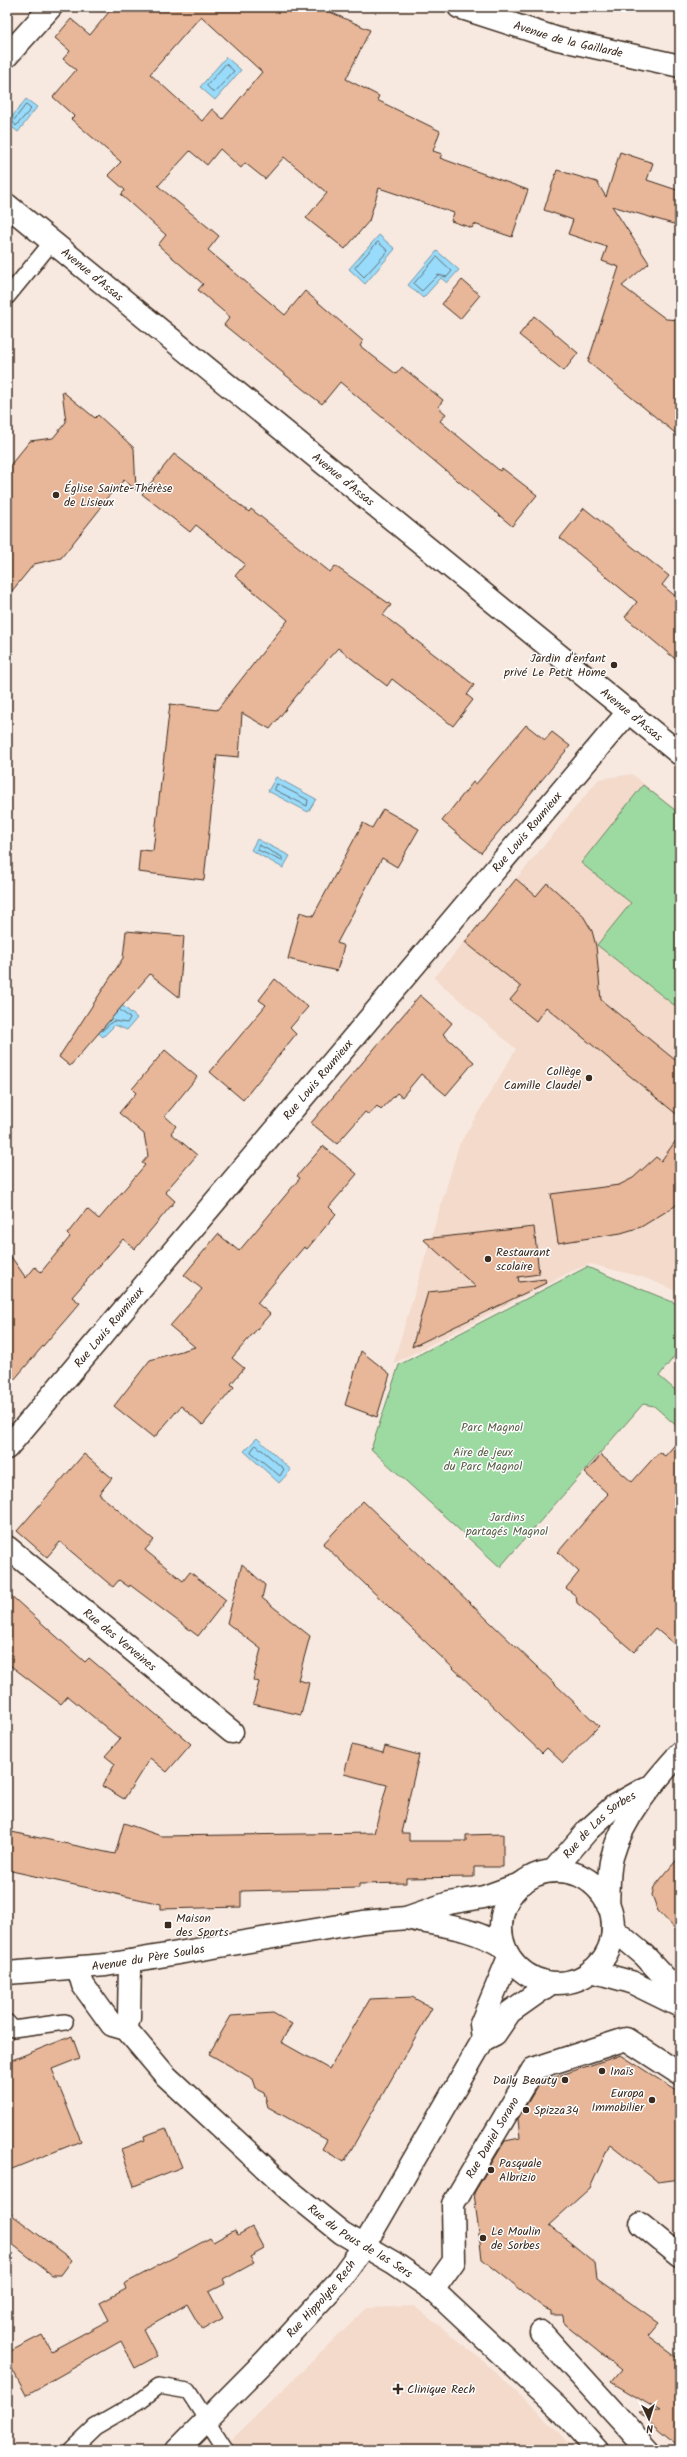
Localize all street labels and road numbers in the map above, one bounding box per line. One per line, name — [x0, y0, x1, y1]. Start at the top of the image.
street label: Avenue de la Gaillarde — [511, 16, 625, 63]
street label: Avenue d'Assas — [57, 243, 128, 306]
street label: Avenue d'Assas — [308, 448, 379, 511]
street label: Avenue d'Assas — [596, 683, 667, 746]
street label: Rue Louis Roumieux — [487, 787, 567, 877]
street label: Rue Louis Roumieux — [278, 1034, 358, 1124]
street label: Rue Louis Roumieux — [69, 1282, 149, 1372]
street label: Rue des Verveines — [79, 1604, 161, 1676]
street label: Rue de Las Sorbes — [558, 1786, 639, 1863]
street label: Avenue du Père Soulas — [91, 1939, 206, 1976]
street label: Rue Daniel Sorano — [461, 2093, 524, 2182]
street label: Rue du Pous de las Sers — [304, 2199, 417, 2283]
street label: Rue Hippolyte Rech — [281, 2256, 361, 2342]

